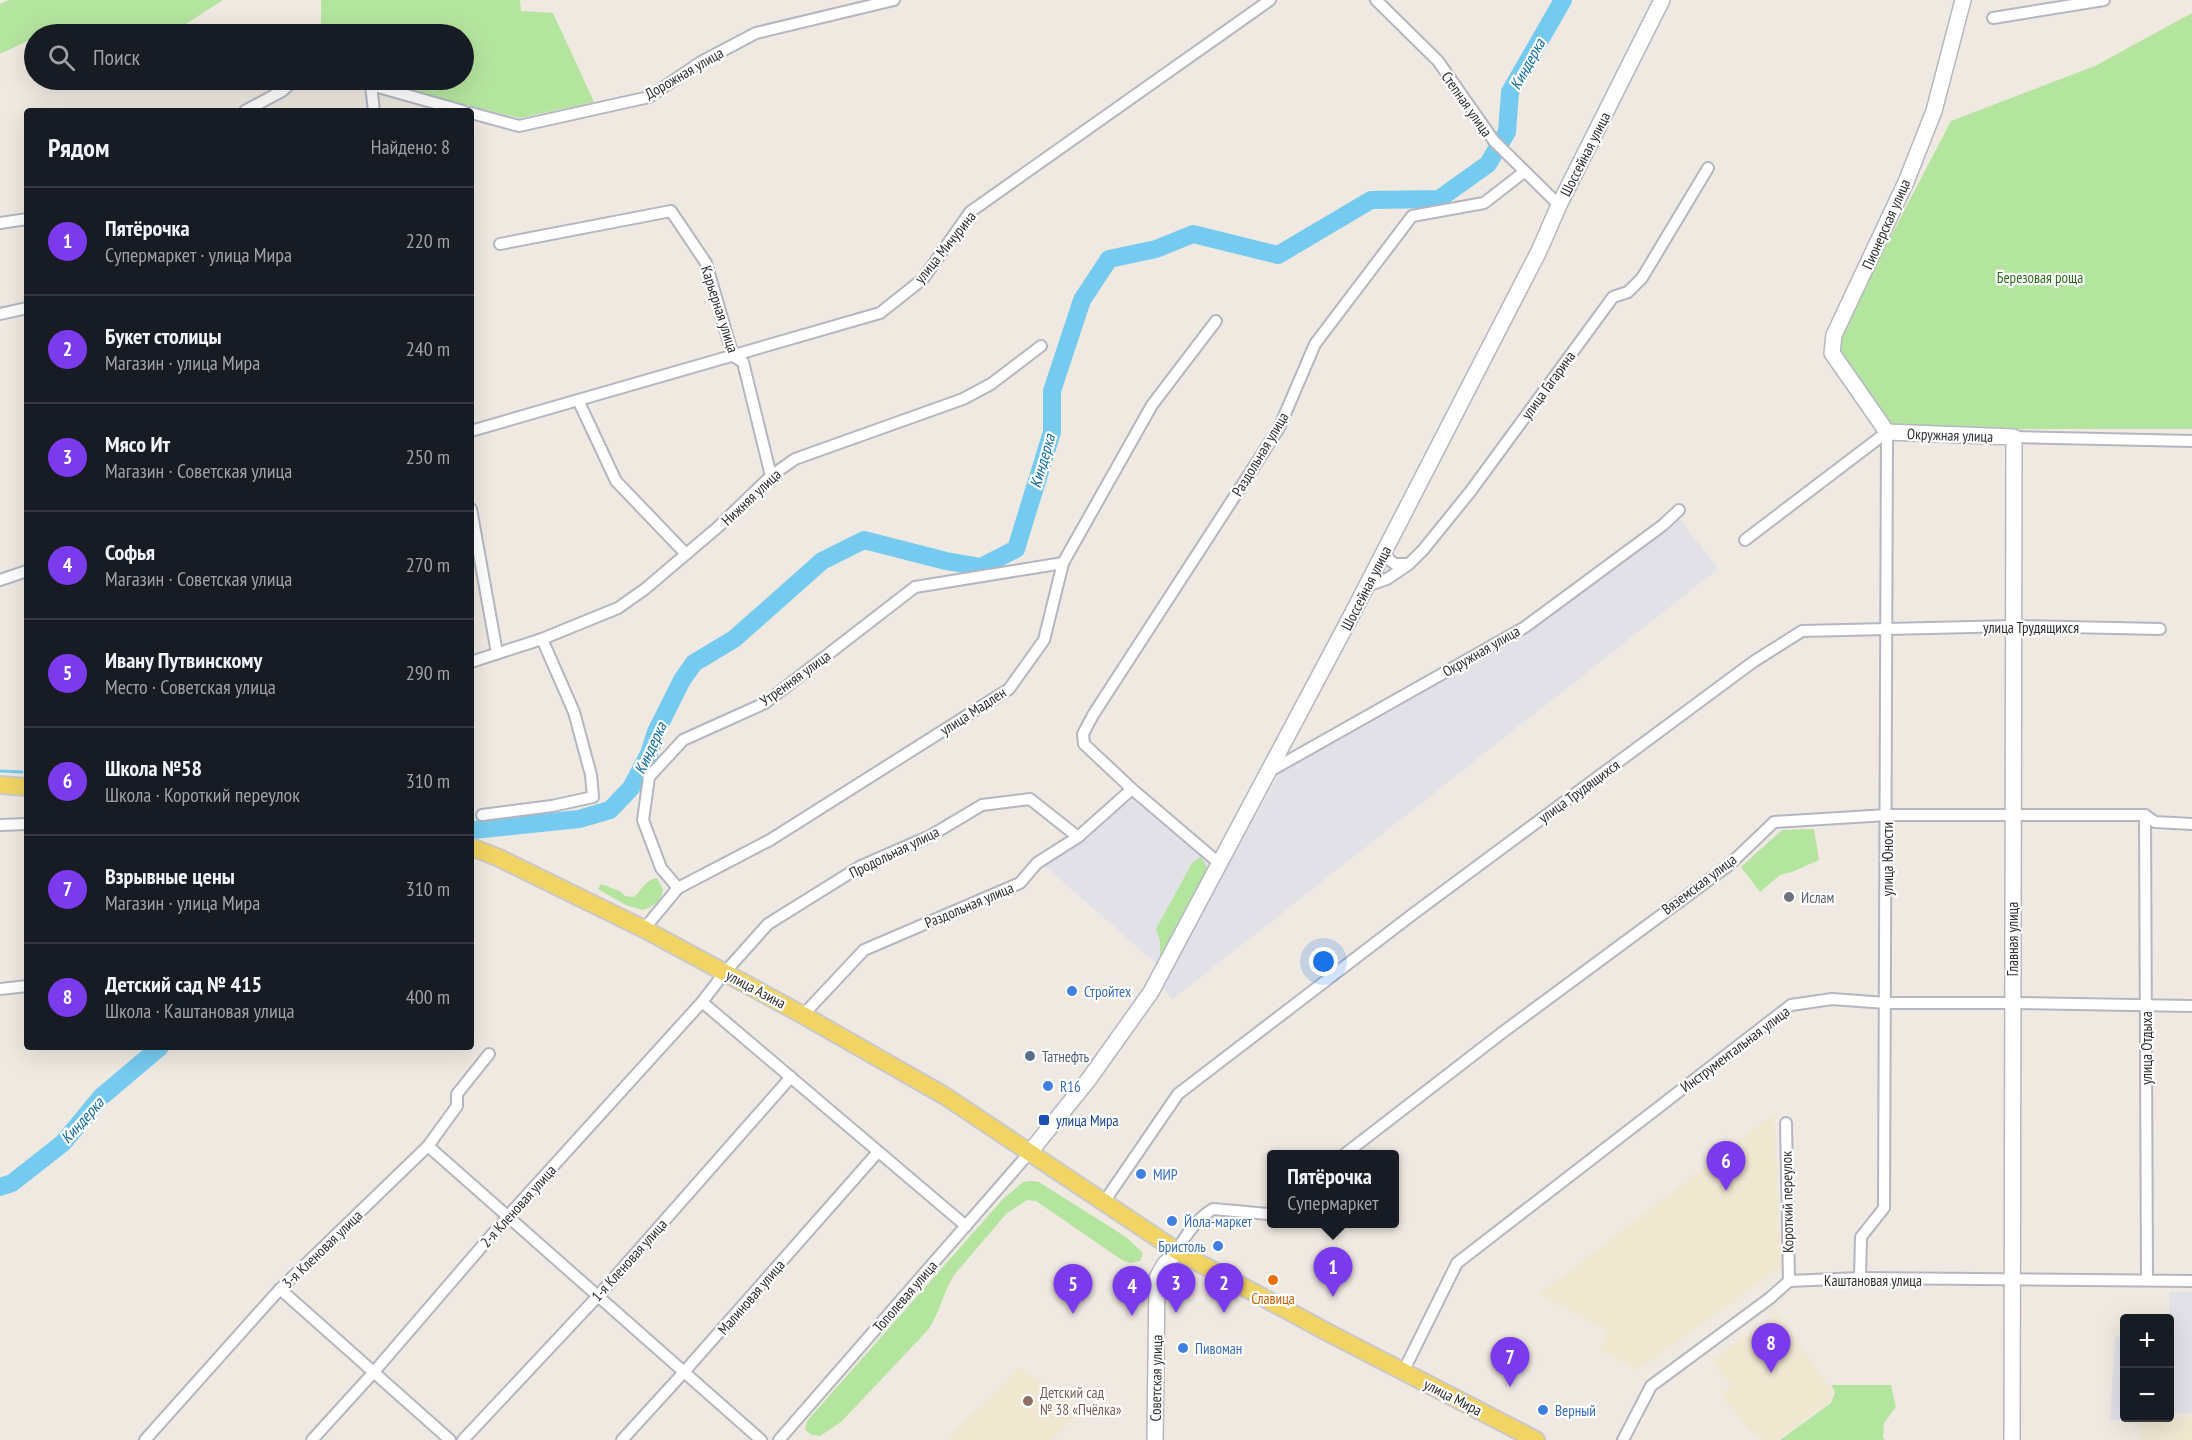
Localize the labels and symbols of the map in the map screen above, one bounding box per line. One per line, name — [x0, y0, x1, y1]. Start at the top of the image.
water label: Киндерка — [1505, 34, 1550, 93]
street label: Дорожная улица — [641, 43, 727, 103]
street label: Степная улица — [1438, 68, 1496, 140]
street label: Шоссейная улица — [1556, 109, 1614, 199]
street label: Пионерская улица — [1858, 176, 1914, 272]
street label: улица Мичурина — [910, 207, 980, 287]
street label: Карьерная улица — [697, 263, 743, 355]
park label: Березовая роща — [1997, 268, 2083, 287]
street label: улица Гагарина — [1517, 347, 1579, 423]
street label: Раздольная улица — [1227, 409, 1293, 499]
street label: Окружная улица — [1907, 424, 1993, 446]
water label: Киндерка — [1025, 430, 1060, 490]
street label: Нижняя улица — [717, 465, 785, 529]
street label: Шоссейная улица — [1337, 543, 1395, 633]
street label: улица Трудящихся — [1983, 618, 2079, 637]
street label: Окружная улица — [1439, 621, 1523, 681]
street label: Утренняя улица — [756, 646, 834, 710]
street label: улица Мадлен — [936, 683, 1010, 739]
water label: Киндерка — [629, 717, 671, 777]
street label: улица Трудящихся — [1535, 755, 1624, 827]
street label: Продольная улица — [846, 822, 942, 882]
street label: улица Юности — [1878, 822, 1897, 896]
street label: Вяземская улица — [1658, 850, 1740, 918]
street label: Раздольная улица — [922, 878, 1016, 932]
place label: Ислам — [1801, 888, 1834, 907]
marker: Ислам — [1782, 890, 1796, 904]
street label: Главная улица — [2003, 902, 2022, 976]
your location — [1309, 947, 1338, 976]
street label: улица Азина — [723, 965, 789, 1013]
place label: Стройтех — [1084, 982, 1131, 1001]
marker: Стройтех — [1065, 984, 1079, 998]
street label: Инструментальная улица — [1677, 1002, 1793, 1096]
street label: улица Отдыха — [2137, 1011, 2156, 1085]
place label: Татнефть — [1042, 1047, 1090, 1066]
marker: Татнефть — [1023, 1049, 1037, 1063]
place label: R16 — [1060, 1077, 1081, 1096]
marker: R16 — [1041, 1079, 1055, 1093]
water label: Киндерка — [56, 1092, 109, 1147]
place label: улица Мира — [1056, 1111, 1119, 1130]
marker: улица Мира — [1037, 1113, 1051, 1127]
pin: 6 — [1706, 1142, 1746, 1191]
street label: Короткий переулок — [1777, 1151, 1797, 1253]
street label: 2-я Кленовая улица — [476, 1161, 560, 1251]
place label: МИР — [1153, 1165, 1178, 1184]
marker: МИР — [1134, 1167, 1148, 1181]
street label: 3-я Кленовая улица — [278, 1206, 366, 1292]
place label: Йола-маркет — [1184, 1212, 1252, 1231]
marker: Йола-маркет — [1165, 1214, 1179, 1228]
street label: 1-я Кленовая улица — [587, 1215, 671, 1305]
place label: Бристоль — [1158, 1237, 1206, 1256]
marker: Бристоль — [1211, 1239, 1225, 1253]
pin: 1 — [1314, 1248, 1352, 1297]
street label: Малиновая улица — [713, 1256, 789, 1338]
street label: Тополевая улица — [869, 1256, 941, 1336]
pin: 5 — [1054, 1264, 1092, 1314]
pin: 3 — [1156, 1264, 1196, 1313]
pin: 2 — [1204, 1264, 1244, 1313]
pin: 4 — [1112, 1266, 1152, 1316]
street label: Каштановая улица — [1824, 1271, 1922, 1290]
marker: Славица — [1266, 1273, 1280, 1287]
place label: Славица — [1251, 1289, 1295, 1308]
pin: 8 — [1752, 1324, 1790, 1373]
street label: Советская улица — [1146, 1335, 1166, 1421]
pin: 7 — [1490, 1338, 1530, 1387]
place label: Пивоман — [1195, 1339, 1242, 1358]
marker: Пивоман — [1176, 1341, 1190, 1355]
street label: улица Мира — [1421, 1374, 1485, 1420]
place label: Детский сад № 38 «Пчёлка» — [1040, 1383, 1122, 1419]
marker: Детский сад № 38 «Пчёлка» — [1021, 1394, 1035, 1408]
place label: Верный — [1555, 1401, 1596, 1420]
marker: Верный — [1536, 1403, 1550, 1417]

